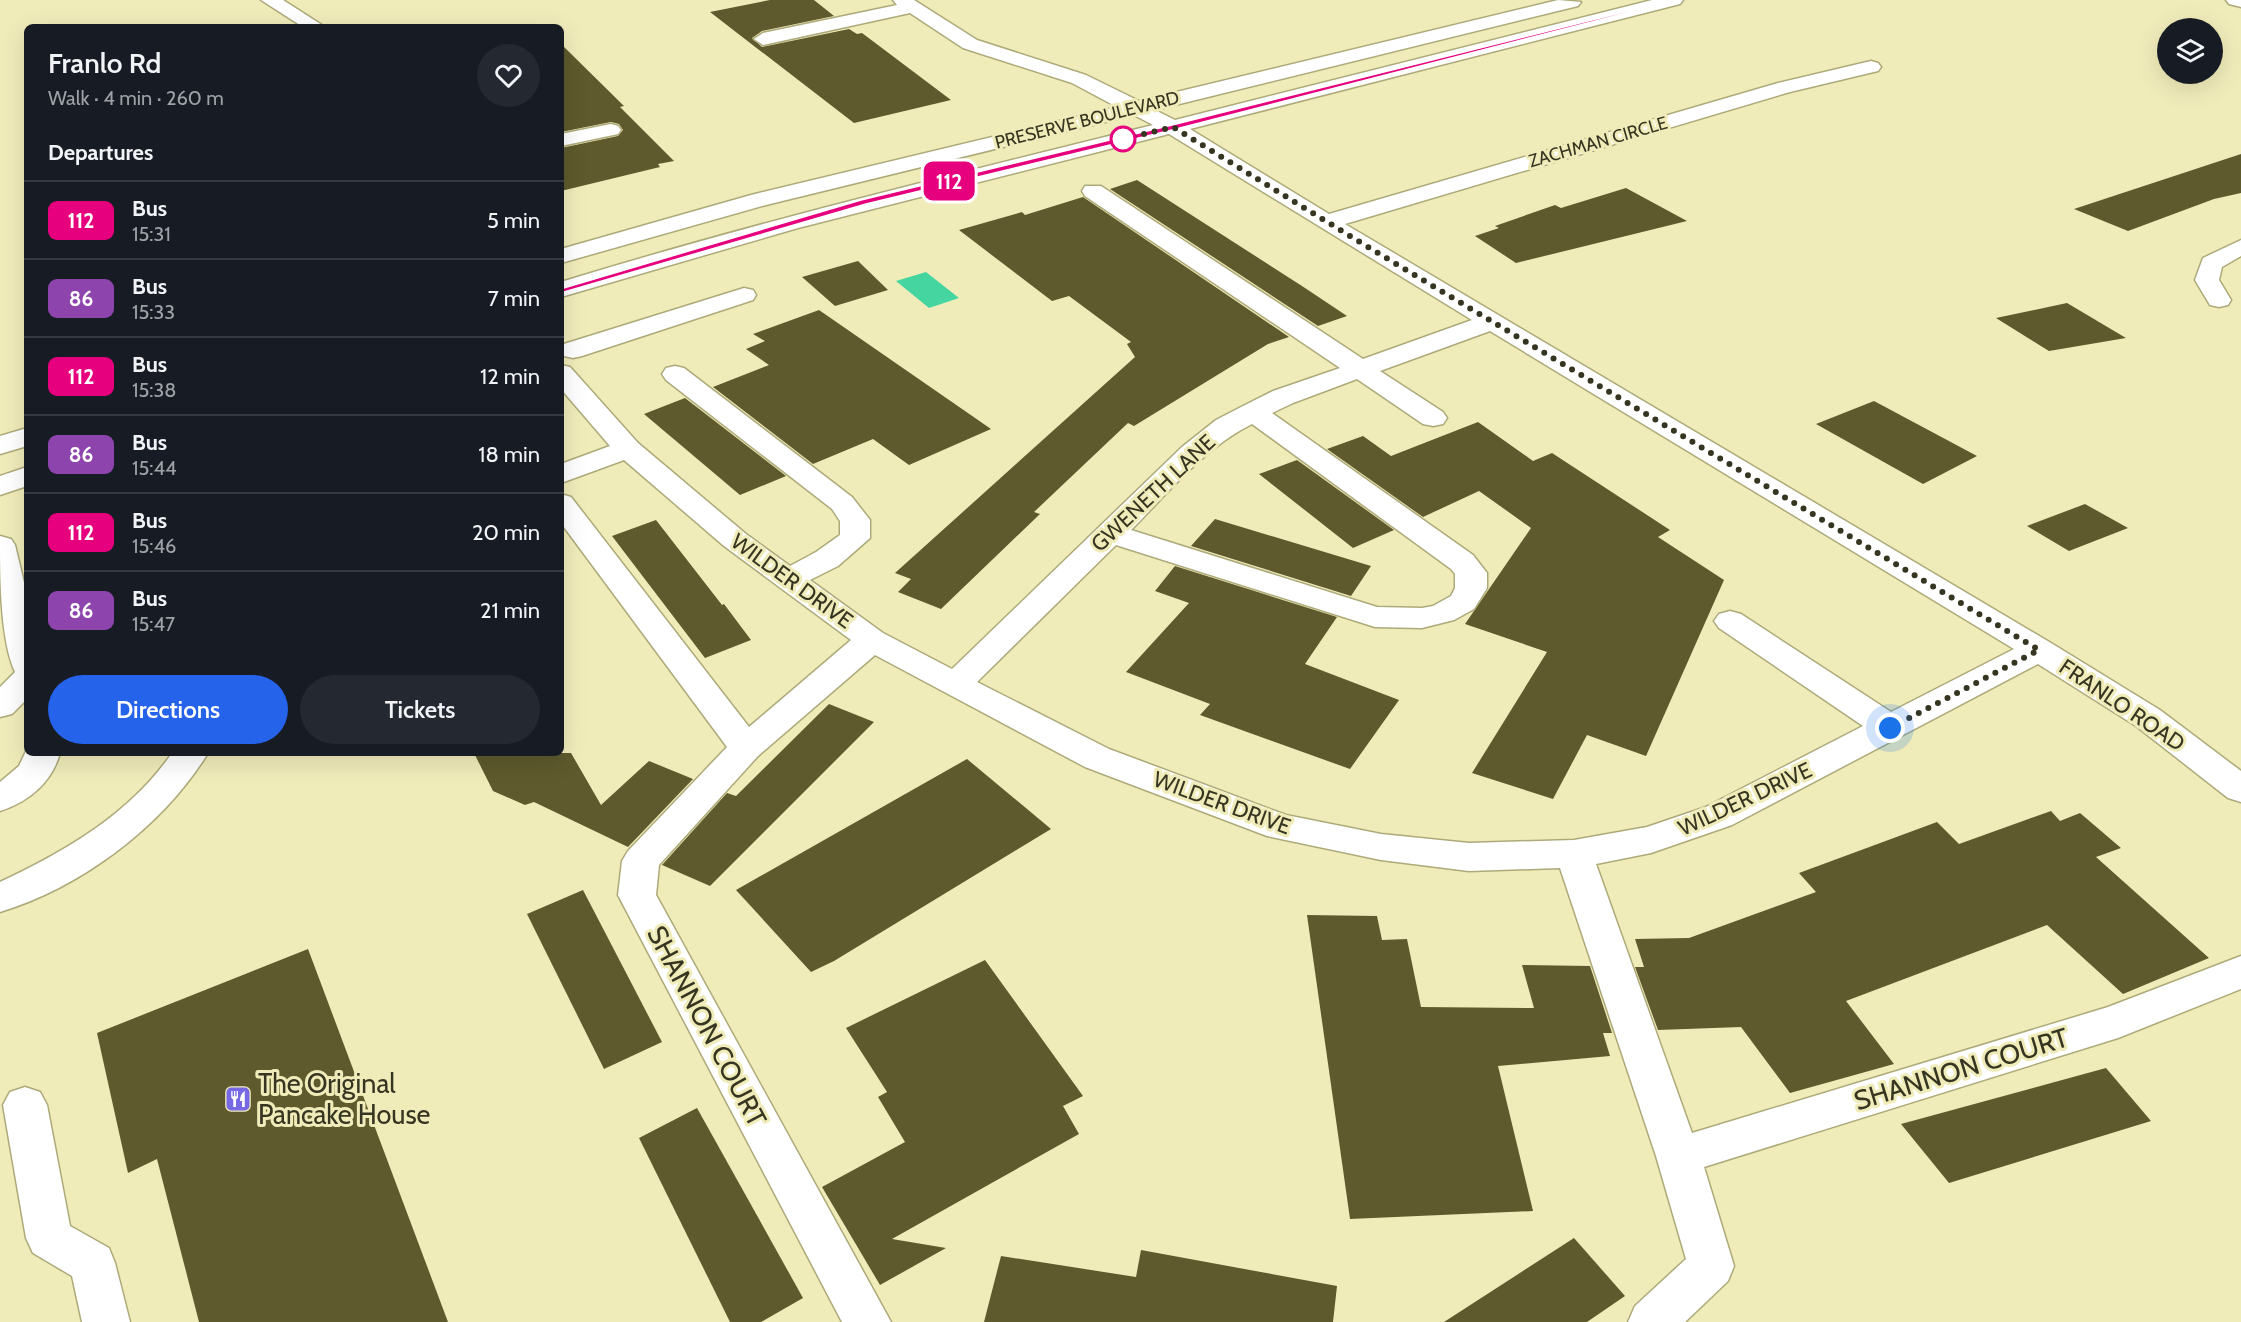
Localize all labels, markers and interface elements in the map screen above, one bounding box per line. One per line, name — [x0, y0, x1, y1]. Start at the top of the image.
map controls — [2157, 18, 2223, 84]
button: layers — [2157, 18, 2223, 84]
button: heart — [477, 44, 540, 107]
text: Franlo Rd — [48, 46, 161, 80]
text: Walk · 4 min · 260 m — [48, 86, 224, 110]
street label: PRESERVE BOULEVARD — [993, 86, 1181, 154]
street label: ZACHMAN CIRCLE — [1526, 112, 1670, 172]
unlabelled marker — [1110, 126, 1136, 152]
text: Departures — [48, 139, 153, 166]
line badge: 112 — [914, 162, 984, 201]
text: 112 — [936, 169, 962, 194]
text: Bus — [132, 195, 167, 222]
text: 5 min — [487, 207, 540, 234]
text: 112 — [68, 208, 94, 233]
text: 15:31 — [132, 222, 171, 246]
text: Bus — [132, 273, 167, 300]
text: 7 min — [488, 285, 540, 312]
text: 86 — [69, 286, 93, 311]
text: 15:33 — [132, 300, 175, 324]
text: Bus — [132, 351, 167, 378]
text: 12 min — [480, 363, 540, 390]
text: 112 — [68, 364, 94, 389]
text: 15:38 — [132, 378, 176, 402]
text: Bus — [132, 429, 167, 456]
street label: GWENETH LANE — [1085, 429, 1221, 557]
text: 18 min — [478, 441, 540, 468]
text: 86 — [69, 442, 93, 467]
text: 15:44 — [132, 456, 177, 480]
text: Bus — [132, 507, 167, 534]
text: 20 min — [472, 519, 540, 546]
text: 112 — [68, 520, 94, 545]
street label: WILDER DRIVE — [726, 528, 858, 634]
text: 15:46 — [132, 534, 176, 558]
text: Bus — [132, 585, 167, 612]
text: 21 min — [480, 597, 540, 624]
text: 86 — [69, 598, 93, 623]
text: 15:47 — [132, 612, 175, 636]
street label: FRANLO ROAD — [2054, 653, 2190, 757]
button: Directions — [48, 675, 288, 744]
button: Tickets — [300, 675, 540, 744]
your location — [1875, 713, 1905, 743]
street label: WILDER DRIVE — [1674, 756, 1816, 842]
street label: WILDER DRIVE — [1150, 766, 1294, 840]
street label: SHANNON COURT — [640, 920, 774, 1132]
street label: SHANNON COURT — [1850, 1021, 2072, 1117]
place label: The Original Pancake House — [258, 1067, 431, 1131]
restaurant icon: The Original Pancake House — [223, 1084, 253, 1114]

